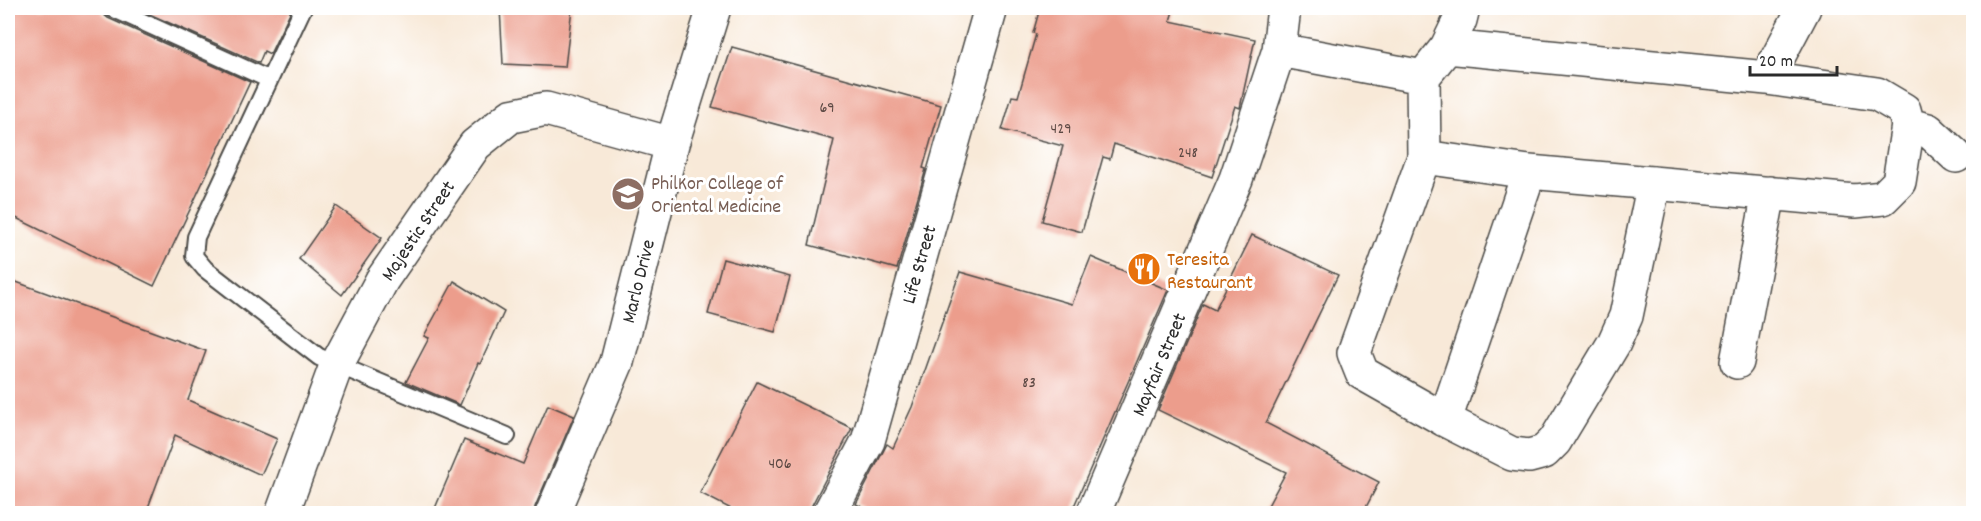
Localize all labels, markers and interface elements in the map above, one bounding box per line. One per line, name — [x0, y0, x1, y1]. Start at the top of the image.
scale bar — [1750, 39, 1837, 77]
text: 20 m — [1759, 50, 1793, 75]
house number: 69 — [819, 97, 835, 120]
house number: 429 — [1051, 118, 1071, 141]
house number: 248 — [1178, 142, 1198, 165]
place label: PhilKor College of Oriental Medicine — [651, 171, 784, 222]
street label: Majestic Street — [375, 176, 463, 288]
school or university icon: PhilKor College of Oriental Medicine — [610, 176, 646, 212]
street label: Life Street — [896, 222, 945, 308]
street label: Marlo Drive — [616, 237, 664, 327]
place label: Teresita Restaurant — [1167, 247, 1253, 298]
restaurant icon: Teresita Restaurant — [1126, 251, 1162, 287]
street label: Mayfair Street — [1126, 309, 1195, 421]
house number: 83 — [1022, 372, 1036, 395]
house number: 406 — [768, 453, 792, 476]

